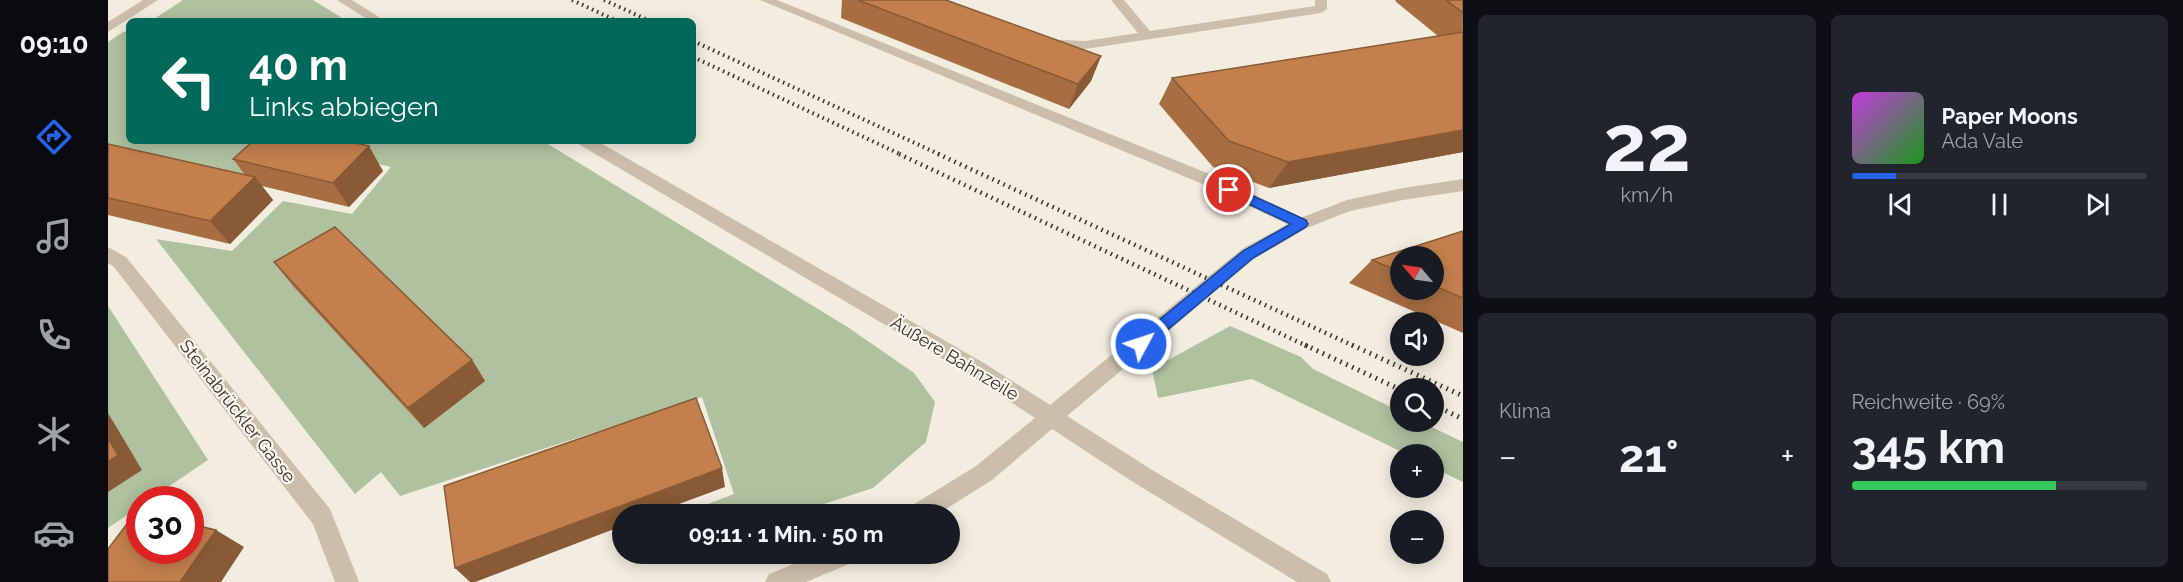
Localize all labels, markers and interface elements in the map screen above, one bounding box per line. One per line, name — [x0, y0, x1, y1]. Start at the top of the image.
text: 09:10 — [19, 28, 89, 59]
text: 40 m — [249, 41, 348, 90]
icon: left — [150, 42, 228, 120]
text: Links abbiegen — [249, 91, 439, 122]
text: 22 — [1603, 98, 1691, 189]
text: Paper Moons — [1942, 103, 2078, 129]
icon: directions — [33, 116, 75, 158]
text: Ada Vale — [1942, 129, 2023, 153]
pin — [1203, 164, 1254, 215]
icon: arrive — [1212, 173, 1245, 206]
text: km/h — [1620, 183, 1673, 207]
icon: previous — [1884, 188, 1917, 221]
icon: pause — [1983, 188, 2016, 221]
icon: next — [2081, 188, 2114, 221]
icon: music — [33, 215, 75, 257]
north arrow — [1390, 246, 1444, 300]
map controls — [1390, 246, 1444, 564]
street label: Äußere Bahnzeile — [887, 311, 1023, 405]
position arrow — [1109, 312, 1173, 376]
button: sound — [1390, 312, 1444, 366]
icon: phone — [33, 314, 75, 356]
street label: Steinabrückler Gasse — [176, 335, 301, 487]
button: search — [1390, 378, 1444, 432]
text: Reichweite · 69% — [1852, 390, 2005, 414]
text: Klima — [1499, 399, 1551, 423]
icon: climate — [33, 413, 75, 455]
text: 345 km — [1852, 421, 2005, 474]
text: 21° — [1619, 430, 1679, 483]
text: − — [1499, 437, 1517, 476]
text: + — [1781, 437, 1795, 476]
button: + — [1390, 444, 1444, 498]
speed limit sign: 30 — [126, 486, 204, 564]
button: − — [1390, 510, 1444, 564]
icon: car — [33, 512, 75, 554]
text: 09:11 · 1 Min. · 50 m — [688, 521, 884, 547]

